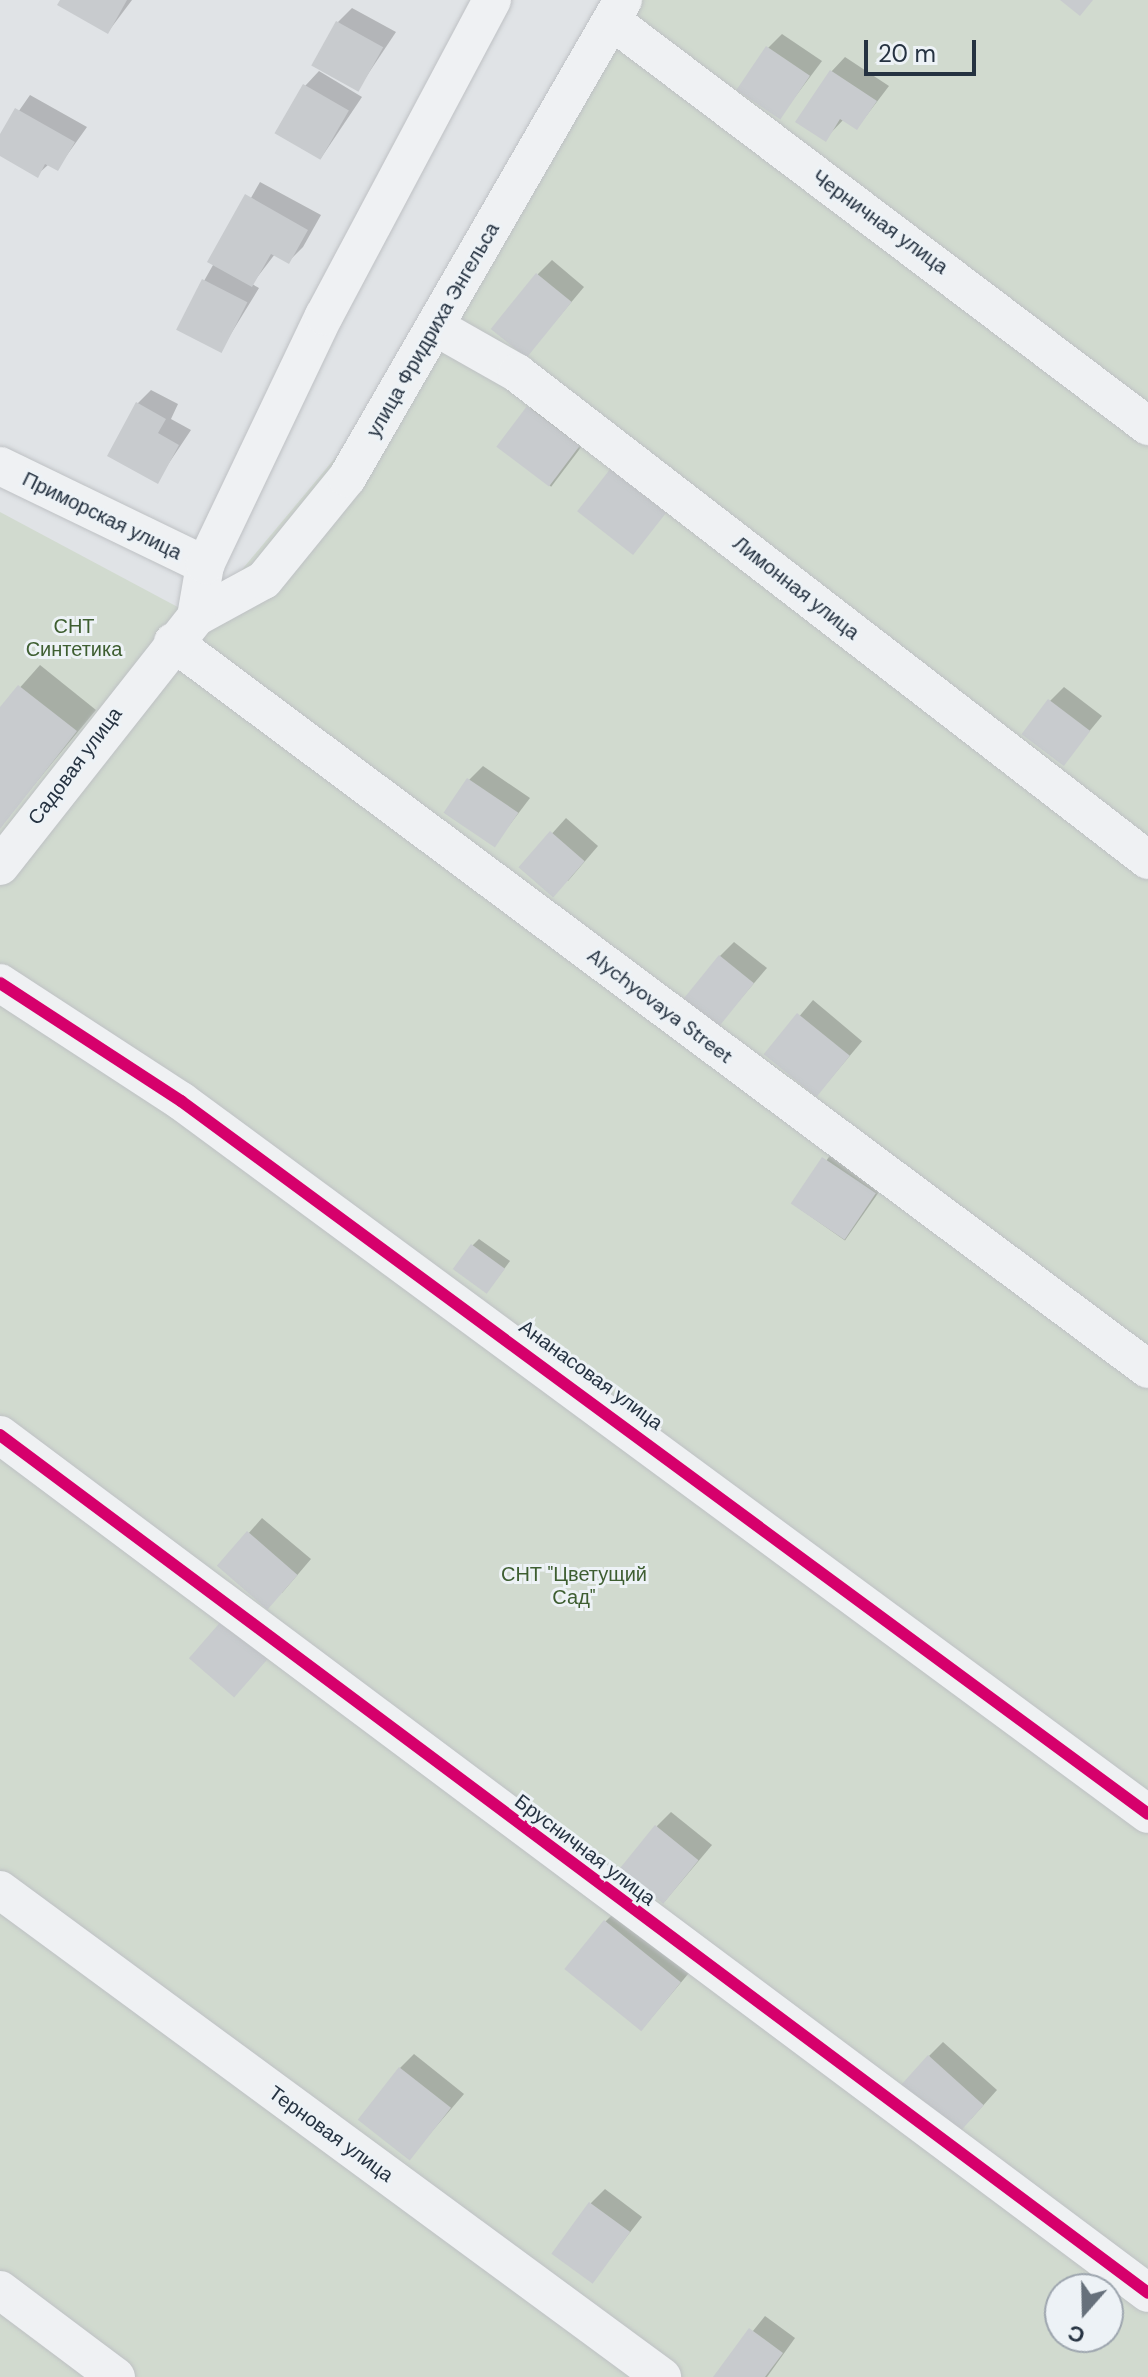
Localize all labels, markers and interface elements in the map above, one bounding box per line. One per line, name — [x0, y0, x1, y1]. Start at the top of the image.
scale bar — [868, 24, 980, 74]
text: 20 m — [878, 38, 936, 69]
street label: Черничная улица — [808, 165, 952, 279]
street label: улица Фридриха Энгельса — [362, 218, 504, 442]
street label: Приморская улица — [18, 467, 186, 565]
street label: Лимонная улица — [728, 531, 864, 645]
park label: СНТ Синтетика — [26, 614, 122, 661]
street label: Садовая улица — [23, 702, 127, 830]
street label: Alychyovaya Street — [582, 943, 738, 1069]
street label: Ананасовая улица — [515, 1315, 667, 1435]
park label: СНТ "Цветущий Сад" — [501, 1563, 647, 1610]
street label: Брусничная улица — [510, 1789, 660, 1911]
street label: Терновая улица — [264, 2081, 398, 2187]
north arrow — [1044, 2273, 1124, 2353]
text: С — [1064, 2318, 1089, 2350]

